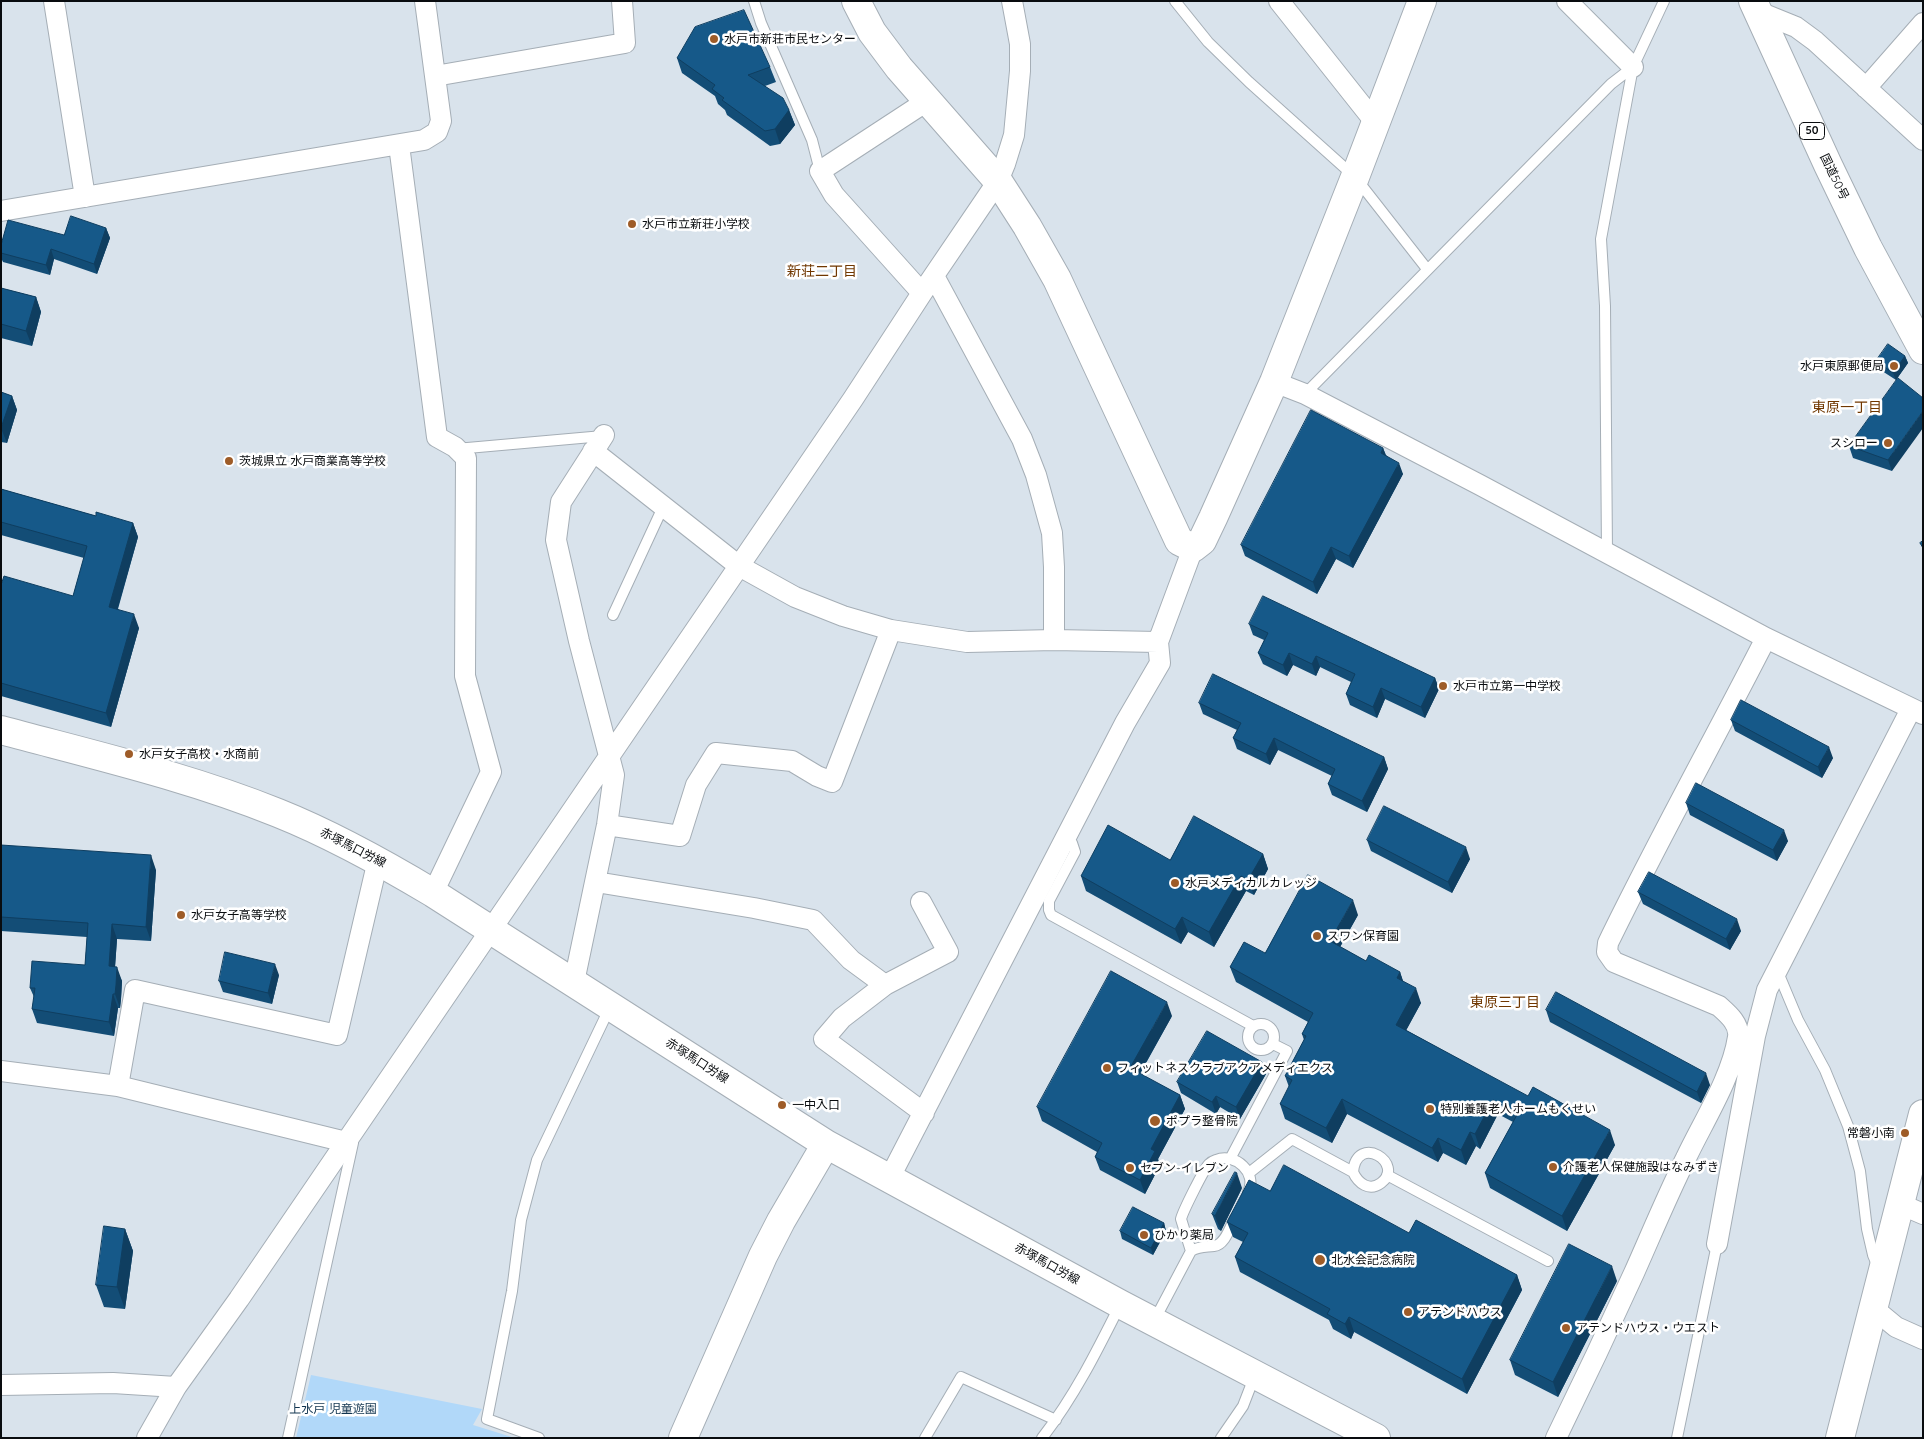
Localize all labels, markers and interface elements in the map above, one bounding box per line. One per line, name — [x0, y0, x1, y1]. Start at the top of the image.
place label: 水戸市新荘市民センター — [724, 32, 856, 46]
marker: 水戸市新荘市民センター — [708, 33, 720, 45]
road number: 50 — [1800, 122, 1824, 140]
street label: 国道50号 — [1817, 152, 1851, 202]
place label: 水戸市立新荘小学校 — [642, 217, 750, 231]
marker: 水戸市立新荘小学校 — [626, 218, 638, 230]
district label: 新荘二丁目 — [787, 264, 857, 280]
place label: 水戸東原郵便局 — [1800, 359, 1884, 373]
marker: 水戸東原郵便局 — [1888, 360, 1900, 372]
district label: 東原一丁目 — [1812, 400, 1882, 416]
place label: スシロー — [1830, 436, 1878, 450]
marker: スシロー — [1882, 437, 1894, 449]
place label: 茨城県立 水戸商業高等学校 — [239, 454, 386, 468]
marker: 茨城県立 水戸商業高等学校 — [223, 455, 235, 467]
place label: 水戸市立第一中学校 — [1453, 679, 1561, 693]
marker: 水戸市立第一中学校 — [1437, 680, 1449, 692]
place label: 水戸女子高校・水商前 — [139, 747, 259, 761]
marker: 水戸女子高校・水商前 — [123, 748, 135, 760]
street label: 赤塚馬口労線 — [318, 825, 388, 871]
place label: 水戸メディカルカレッジ — [1185, 876, 1317, 890]
marker: 水戸メディカルカレッジ — [1169, 877, 1181, 889]
place label: 水戸女子高等学校 — [191, 908, 287, 922]
marker: 水戸女子高等学校 — [175, 909, 187, 921]
place label: スワン保育園 — [1327, 929, 1399, 943]
marker: スワン保育園 — [1311, 930, 1323, 942]
district label: 東原三丁目 — [1470, 995, 1540, 1011]
street label: 赤塚馬口労線 — [663, 1035, 731, 1087]
place label: フィットネスクラブアクアメディエクス — [1117, 1061, 1333, 1075]
marker: フィットネスクラブアクアメディエクス — [1101, 1062, 1113, 1074]
place label: 一中入口 — [792, 1098, 840, 1112]
marker: 一中入口 — [776, 1099, 788, 1111]
place label: 特別養護老人ホームもくせい — [1440, 1102, 1596, 1116]
marker: 特別養護老人ホームもくせい — [1424, 1103, 1436, 1115]
marker: ポプラ整骨院 — [1148, 1114, 1162, 1128]
place label: ポプラ整骨院 — [1166, 1114, 1238, 1128]
place label: 常磐小南 — [1847, 1126, 1895, 1140]
marker: 常磐小南 — [1899, 1127, 1911, 1139]
place label: 介護老人保健施設はなみずき — [1563, 1160, 1719, 1174]
place label: セブン-イレブン — [1140, 1161, 1229, 1175]
marker: 介護老人保健施設はなみずき — [1547, 1161, 1559, 1173]
marker: セブン-イレブン — [1124, 1162, 1136, 1174]
place label: ひかり薬局 — [1154, 1228, 1214, 1242]
marker: ひかり薬局 — [1138, 1229, 1150, 1241]
street label: 赤塚馬口労線 — [1012, 1240, 1082, 1288]
marker: 北水会記念病院 — [1313, 1253, 1327, 1267]
place label: 北水会記念病院 — [1331, 1253, 1415, 1267]
place label: アテンドハウス — [1418, 1305, 1502, 1319]
marker: アテンドハウス — [1402, 1306, 1414, 1318]
place label: アテンドハウス・ウエスト — [1576, 1321, 1720, 1335]
marker: アテンドハウス・ウエスト — [1560, 1322, 1572, 1334]
park label: 上水戸 児童遊園 — [289, 1402, 377, 1416]

